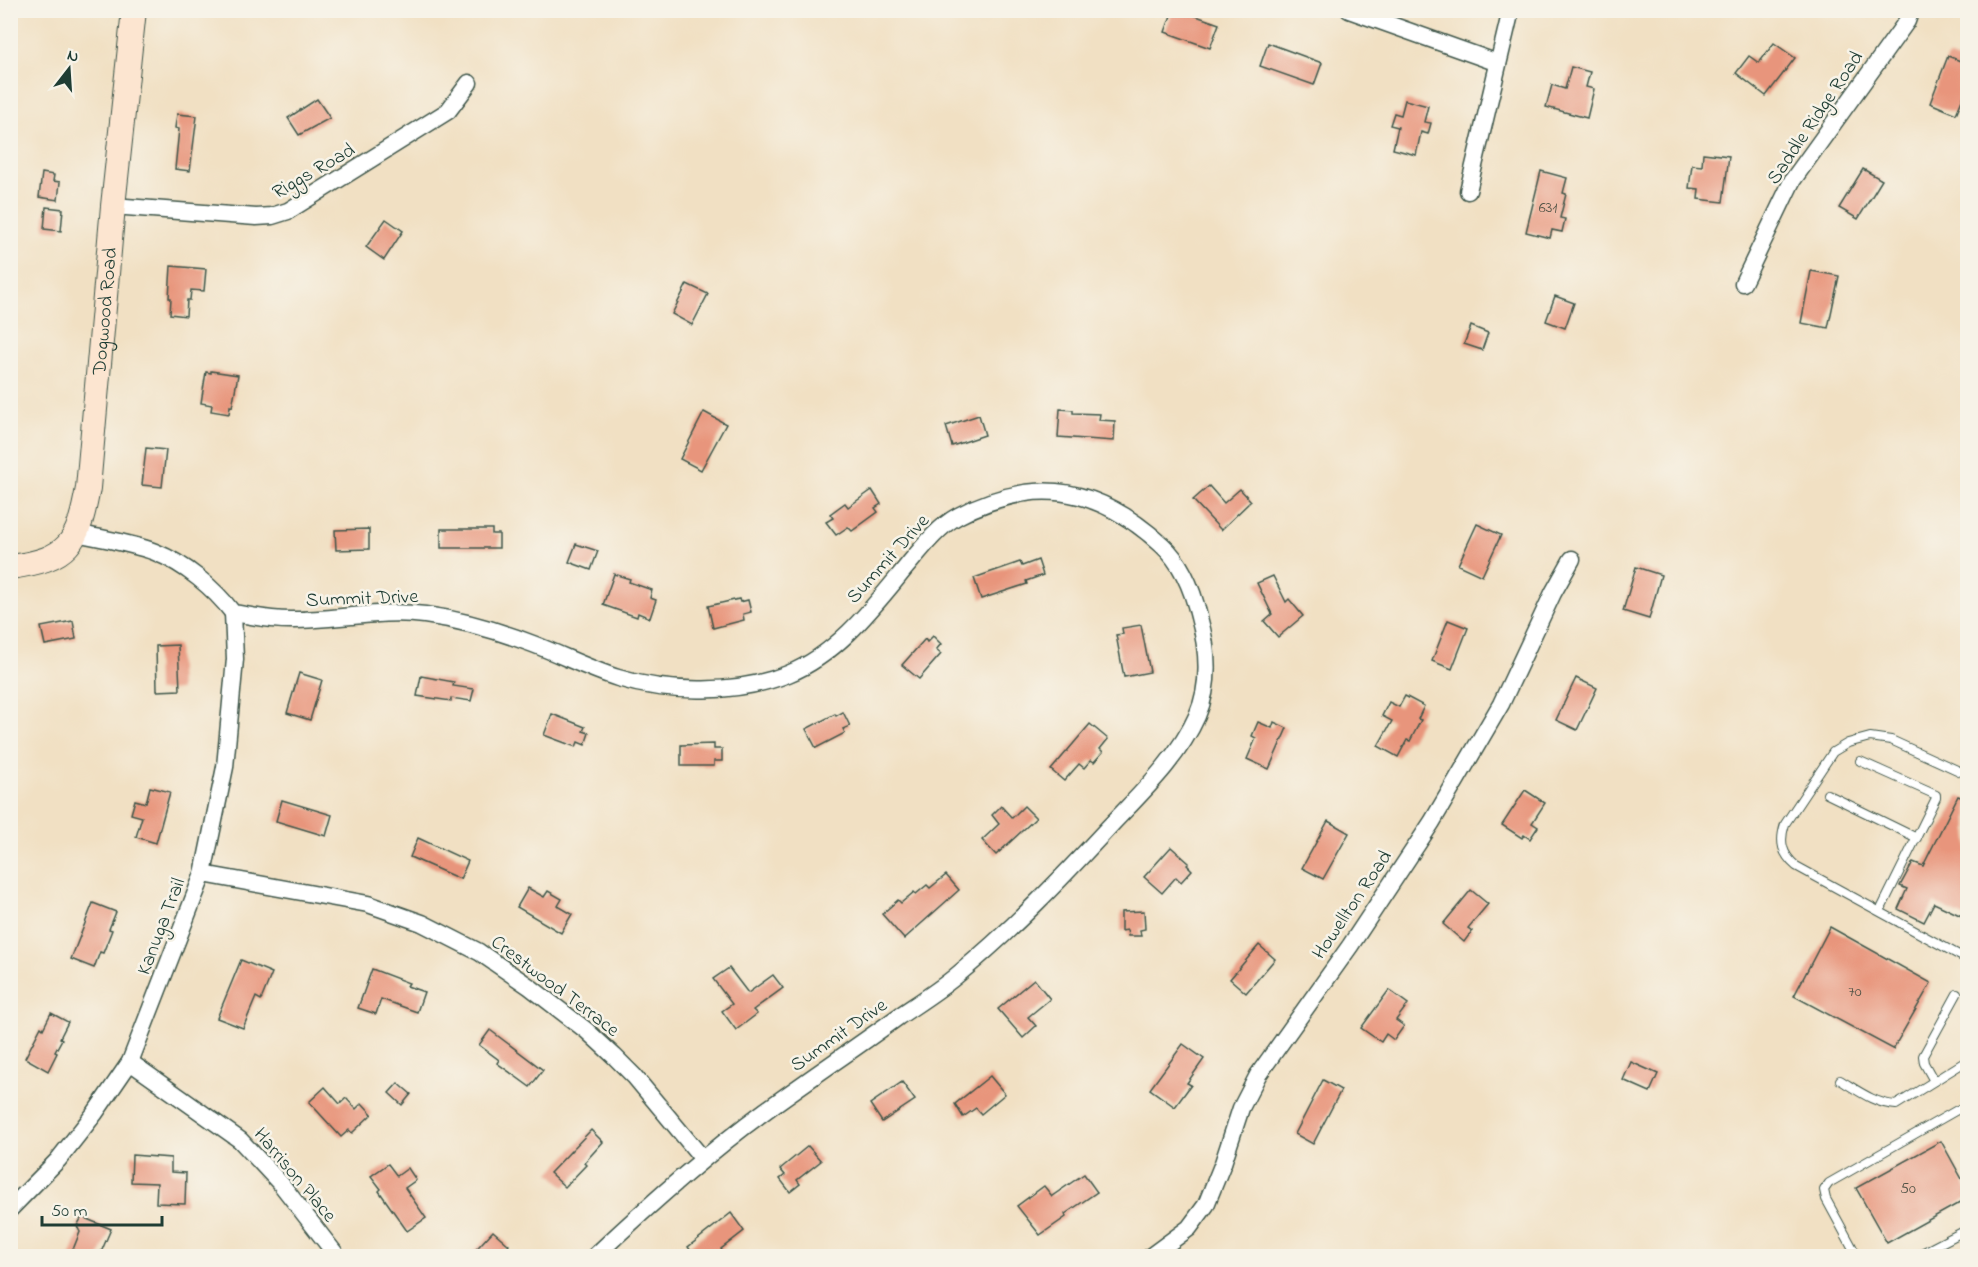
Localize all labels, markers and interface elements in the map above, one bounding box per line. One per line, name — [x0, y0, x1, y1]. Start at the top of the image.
north arrow — [39, 39, 99, 99]
text: N — [64, 44, 82, 70]
street label: Saddle Ridge Road — [1760, 46, 1872, 192]
street label: Riggs Road — [267, 137, 362, 208]
house number: 631 — [1539, 196, 1557, 220]
street label: Dogwood Road — [86, 246, 126, 377]
street label: Summit Drive — [840, 508, 937, 611]
street label: Summit Drive — [305, 583, 419, 616]
street label: Howellton Road — [1306, 845, 1400, 966]
street label: Kanuga Trail — [131, 874, 195, 980]
street label: Crestwood Terrace — [484, 929, 625, 1045]
house number: 70 — [1848, 980, 1862, 1004]
street label: Summit Drive — [785, 992, 894, 1080]
street label: Harrison Place — [246, 1122, 343, 1229]
house number: 50 — [1900, 1177, 1916, 1201]
scale bar — [42, 1189, 162, 1227]
text: 50 m — [51, 1199, 88, 1225]

